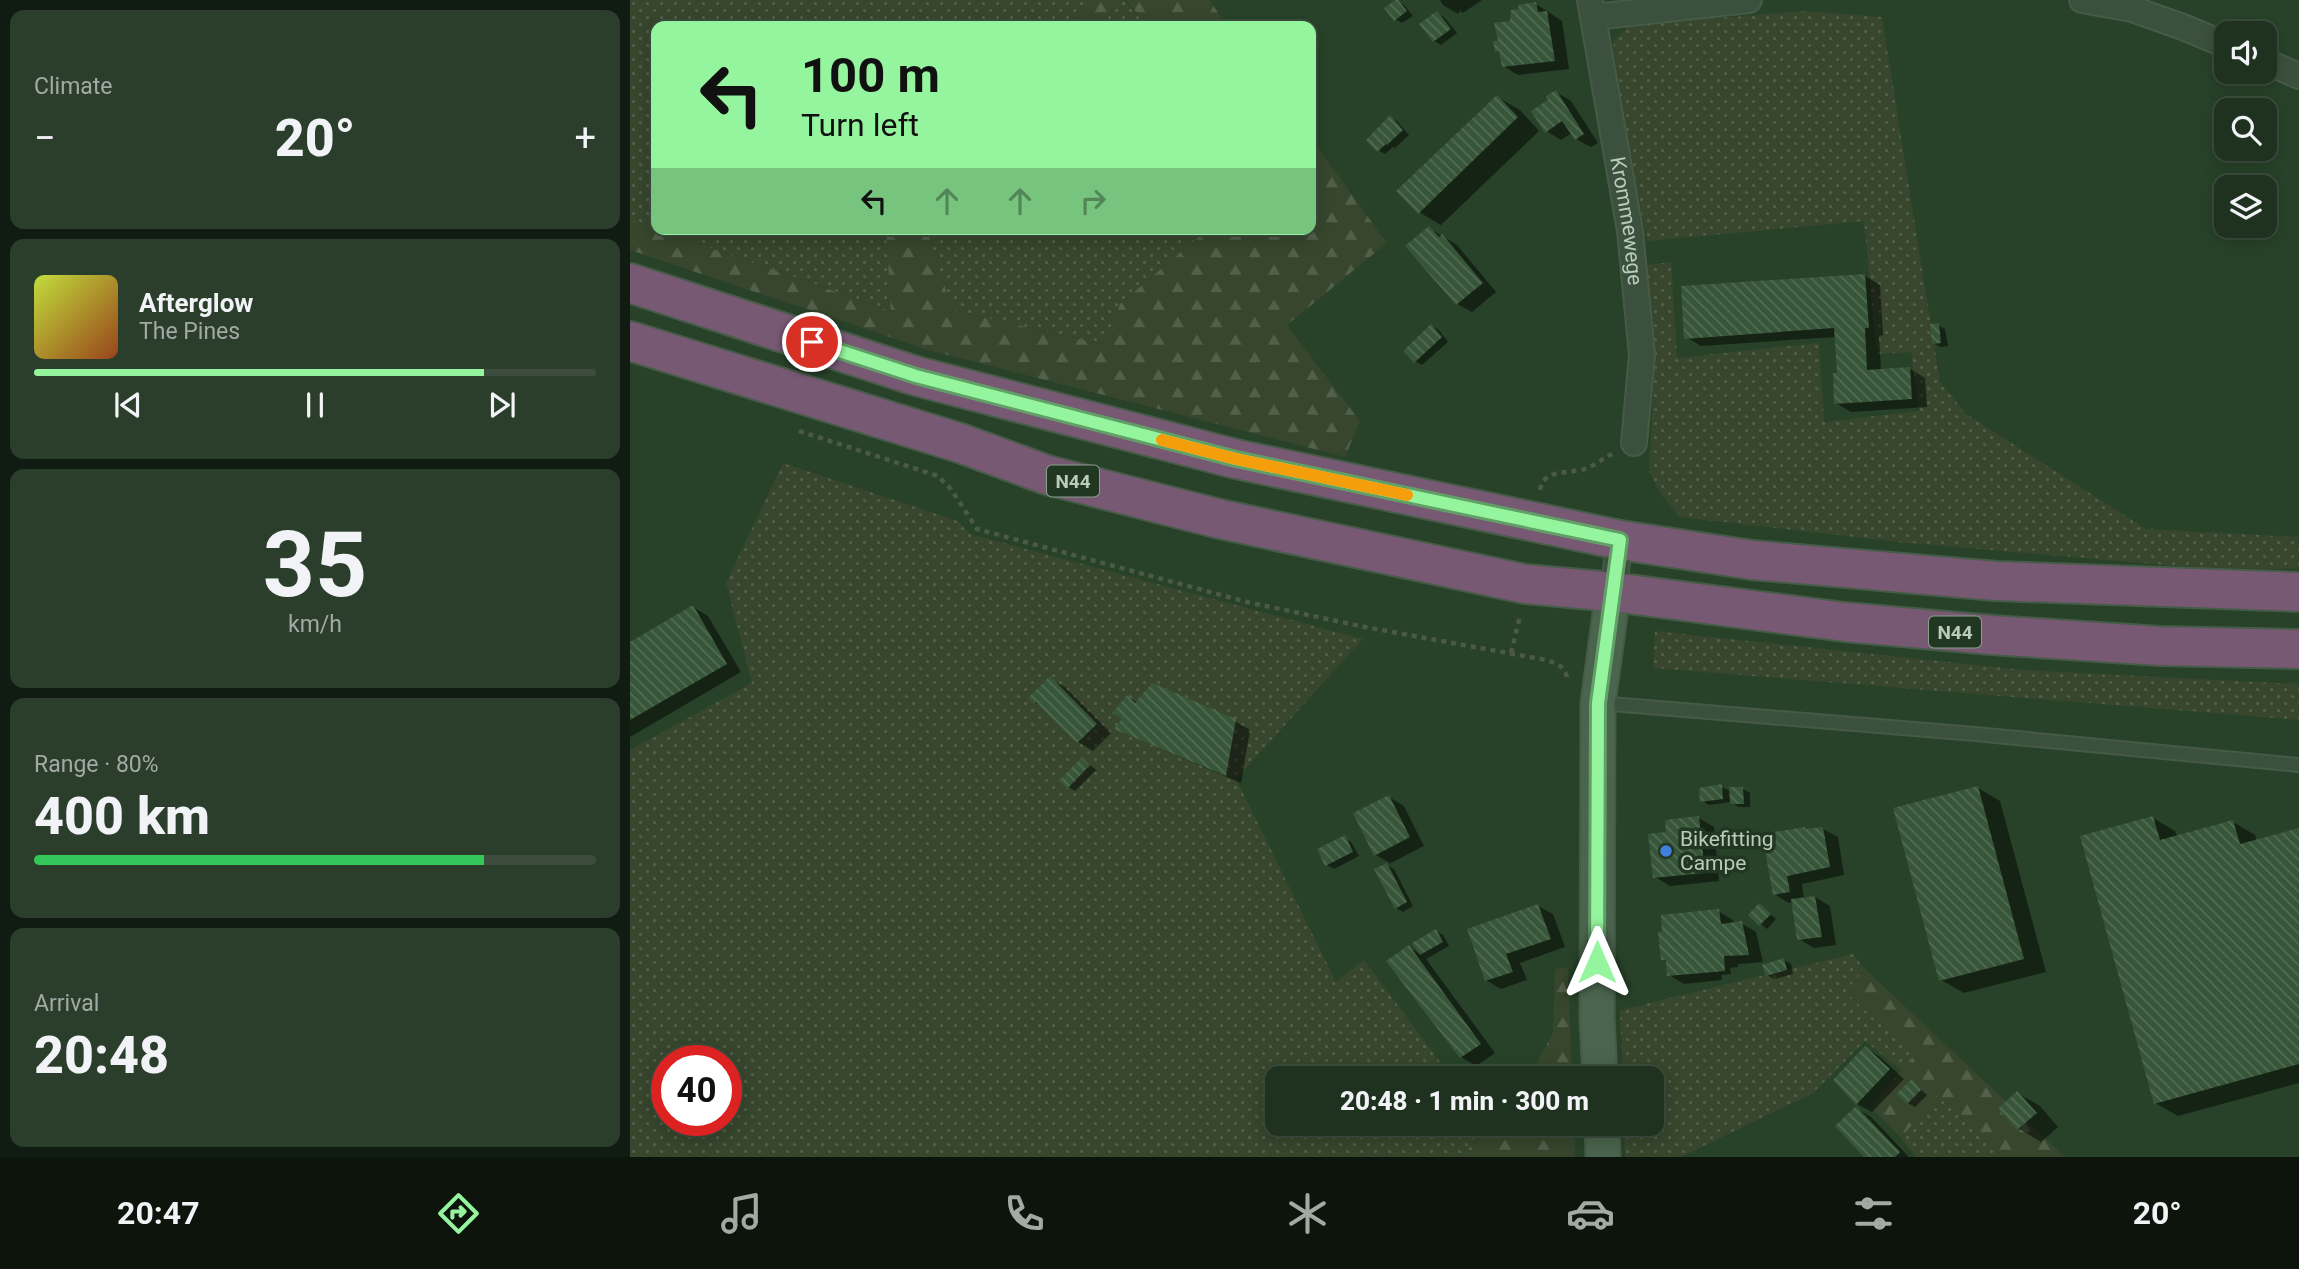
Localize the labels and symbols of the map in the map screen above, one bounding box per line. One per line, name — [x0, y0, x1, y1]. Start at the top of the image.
street label: Krommewege — [1605, 155, 1647, 286]
pin — [782, 312, 842, 372]
road number: N44 — [1047, 466, 1099, 496]
road number: N44 — [1929, 617, 1981, 648]
place label: Bikefitting Campe — [1680, 827, 1774, 875]
marker: Bikefitting Campe — [1658, 843, 1674, 859]
position arrow — [1560, 925, 1634, 999]
speed limit sign: 40 — [651, 1045, 742, 1136]

